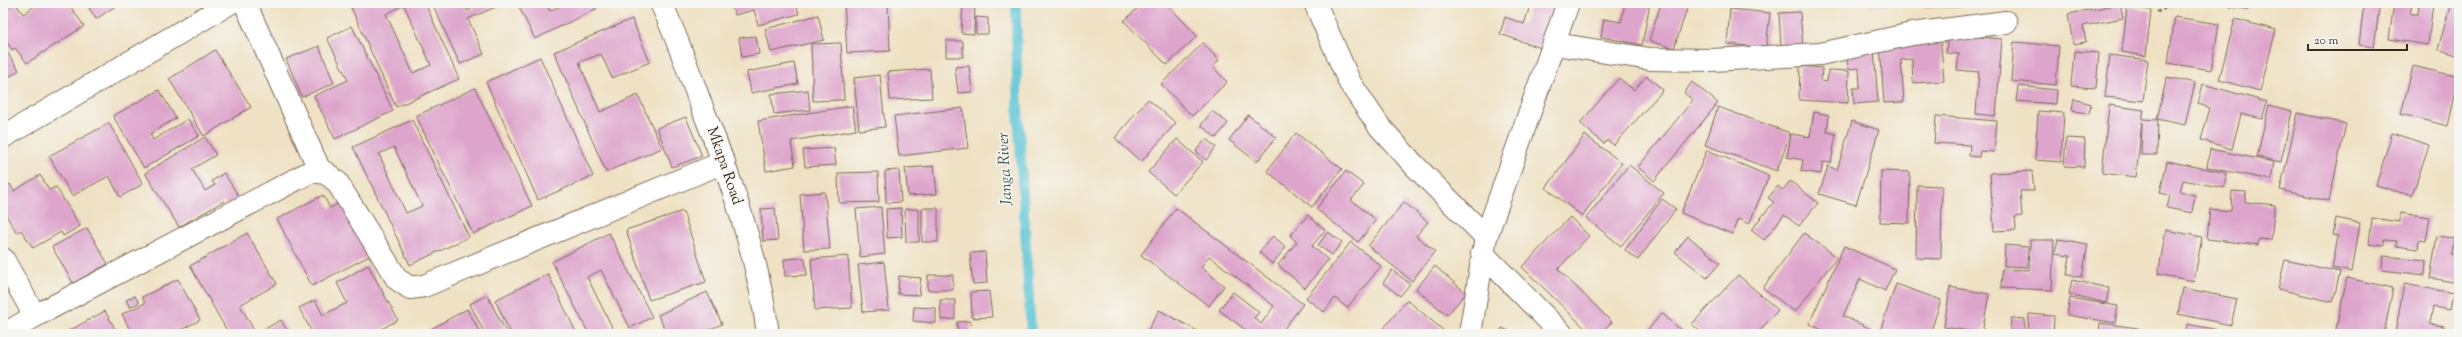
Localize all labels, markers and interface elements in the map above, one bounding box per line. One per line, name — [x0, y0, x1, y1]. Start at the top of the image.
scale bar — [2308, 26, 2407, 52]
text: 20 m — [2314, 32, 2339, 50]
street label: Mkapa Road — [701, 124, 747, 208]
water label: Janga River — [993, 131, 1019, 207]

